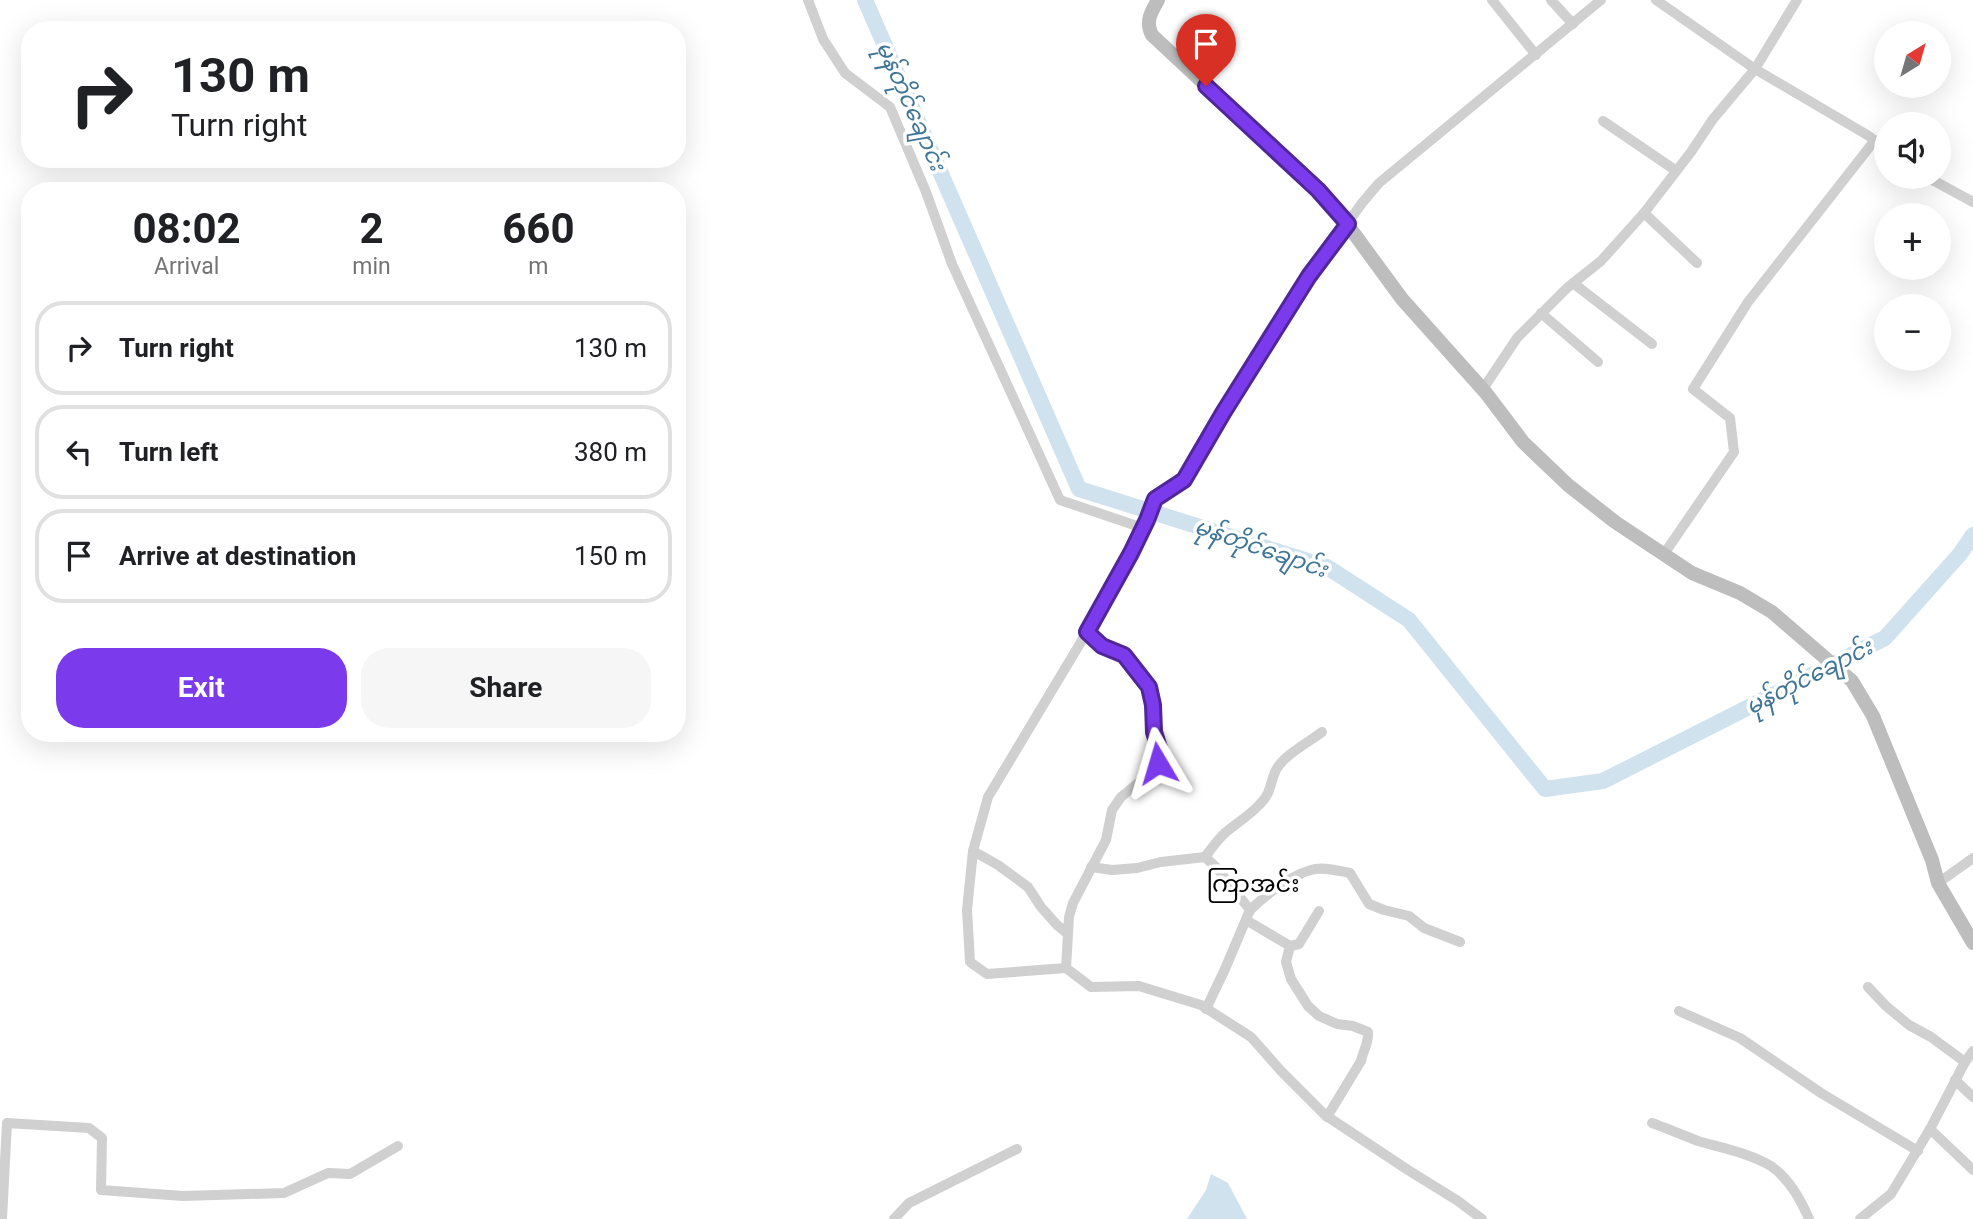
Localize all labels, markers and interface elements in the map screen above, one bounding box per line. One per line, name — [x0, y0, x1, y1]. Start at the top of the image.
pin — [1176, 14, 1236, 86]
north arrow — [1874, 21, 1951, 98]
map controls — [1874, 21, 1951, 371]
icon: arrive — [1187, 25, 1225, 63]
water label: မုန်တိုင်ချောင်း — [866, 36, 955, 179]
text: 130 m — [171, 47, 310, 104]
icon: right — [56, 49, 147, 140]
text: Turn right — [171, 106, 307, 144]
button: sound — [1874, 112, 1951, 189]
button: + — [1874, 203, 1951, 280]
text: 08:02 — [133, 204, 241, 253]
text: 2 — [359, 204, 384, 253]
text: 660 — [502, 204, 575, 253]
text: Arrival — [154, 253, 219, 280]
text: min — [352, 253, 391, 280]
text: m — [528, 253, 548, 280]
button: − — [1874, 294, 1951, 371]
icon: right — [60, 329, 98, 367]
text: Turn right — [119, 333, 234, 363]
text: 130 m — [574, 333, 647, 363]
icon: left — [60, 433, 98, 471]
text: Turn left — [119, 437, 218, 467]
text: 380 m — [574, 437, 647, 467]
water label: မုန်တိုင်ချောင်း — [1189, 510, 1334, 589]
icon: arrive — [60, 537, 98, 575]
text: Arrive at destination — [119, 541, 356, 571]
text: 150 m — [574, 541, 647, 571]
water label: မုန်တိုင်ချောင်း — [1740, 630, 1881, 725]
button: Exit — [56, 648, 347, 728]
button: Share — [361, 648, 651, 728]
position arrow — [1121, 726, 1195, 800]
district label: ကြာအင်း — [1207, 868, 1299, 903]

